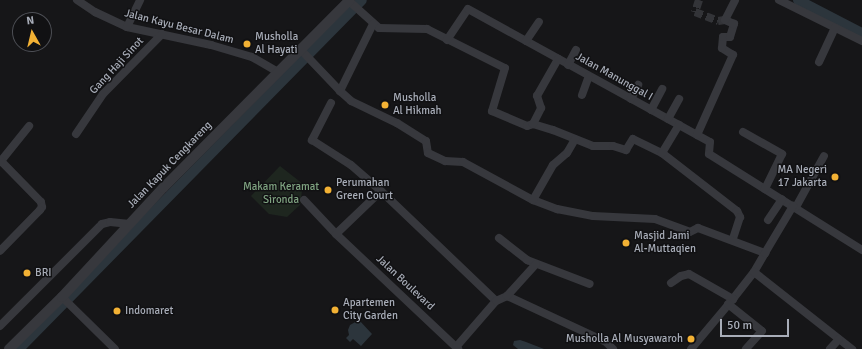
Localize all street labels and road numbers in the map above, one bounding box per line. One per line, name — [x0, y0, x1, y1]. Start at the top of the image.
street label: Jalan Kayu Besar Dalam — [123, 7, 235, 47]
street label: Gang Haji Sinot — [87, 35, 147, 97]
street label: Jalan Manunggal I — [573, 50, 655, 104]
street label: Jalan Kapuk Cengkareng — [125, 119, 215, 211]
street label: Jalan Boulevard — [373, 253, 437, 313]

